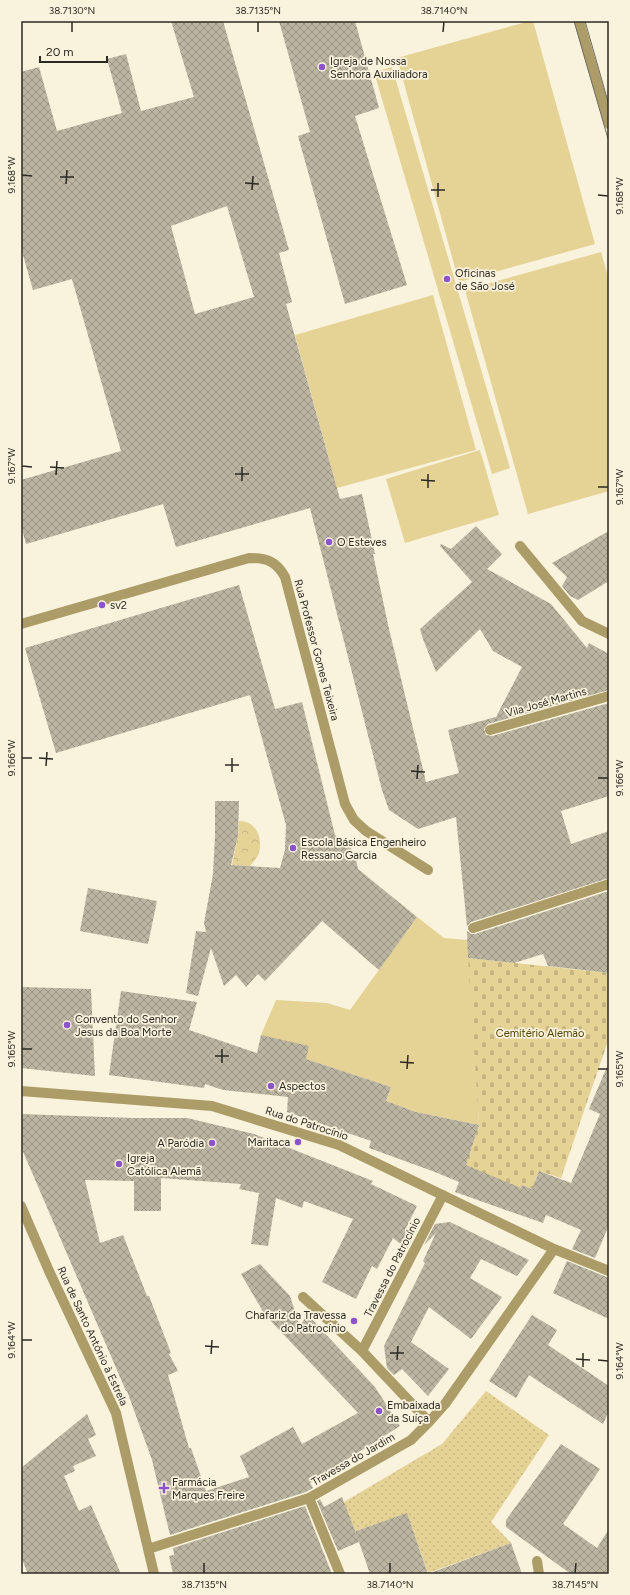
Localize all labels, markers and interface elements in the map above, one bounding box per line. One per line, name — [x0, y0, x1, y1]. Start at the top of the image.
text: 38.7130°N — [49, 4, 95, 17]
text: 38.7135°N — [235, 4, 281, 17]
text: 38.7140°N — [420, 4, 468, 17]
scale bar — [40, 38, 107, 64]
text: 20 m — [46, 45, 74, 59]
place label: Igreja de Nossa Senhora Auxiliadora — [330, 55, 428, 81]
marker: Igreja de Nossa Senhora Auxiliadora — [317, 62, 327, 72]
text: 9.168°W — [5, 156, 18, 193]
text: 9.168°W — [613, 177, 626, 214]
place label: Oficinas de São José — [455, 267, 515, 293]
marker: Oficinas de São José — [442, 274, 452, 284]
text: 9.167°W — [5, 448, 18, 484]
text: 9.167°W — [613, 469, 626, 505]
place label: O Esteves — [337, 536, 387, 549]
marker: O Esteves — [324, 537, 334, 547]
street label: Rua Professor Gomes Teixeira — [291, 578, 342, 722]
place label: sv2 — [110, 599, 127, 612]
marker: sv2 — [97, 600, 107, 610]
street label: Vila José Martins — [504, 685, 588, 720]
text: 9.166°W — [5, 739, 18, 776]
text: 9.166°W — [613, 759, 626, 796]
place label: Escola Básica Engenheiro Ressano Garcia — [301, 836, 426, 862]
marker: Escola Básica Engenheiro Ressano Garcia — [288, 843, 298, 853]
place label: Convento do Senhor Jesus da Boa Morte — [75, 1013, 177, 1039]
marker: Convento do Senhor Jesus da Boa Morte — [62, 1020, 72, 1030]
park label: Cemitério Alemão — [496, 1027, 584, 1040]
text: 9.165°W — [5, 1030, 18, 1067]
text: 9.165°W — [613, 1050, 626, 1087]
place label: Aspectos — [279, 1080, 326, 1093]
marker: Aspectos — [266, 1081, 276, 1091]
street label: Rua do Patrocínio — [264, 1104, 350, 1143]
place label: Maritaca — [248, 1136, 290, 1149]
place label: A Paródia — [157, 1137, 204, 1150]
marker: Maritaca — [293, 1137, 303, 1147]
marker: A Paródia — [207, 1138, 217, 1148]
place label: Igreja Católica Alemã — [127, 1152, 201, 1178]
marker: Igreja Católica Alemã — [114, 1159, 124, 1169]
street label: Travessa do Patrocínio — [362, 1215, 423, 1319]
street label: Rua de Santo António à Estrela — [55, 1265, 131, 1408]
place label: Chafariz da Travessa do Patrocínio — [245, 1309, 346, 1335]
marker: Chafariz da Travessa do Patrocínio — [349, 1316, 359, 1326]
text: 9.164°W — [5, 1321, 18, 1359]
text: 9.164°W — [613, 1342, 626, 1380]
place label: Embaixada da Suíça — [387, 1399, 440, 1425]
marker: Embaixada da Suíça — [374, 1406, 384, 1416]
street label: Travessa do Jardim — [309, 1430, 397, 1489]
place label: Farmácia Marques Freire — [172, 1476, 245, 1502]
marker: Farmácia Marques Freire — [159, 1483, 169, 1493]
text: 38.7135°N — [181, 1578, 227, 1591]
text: 38.7140°N — [366, 1578, 414, 1591]
text: 38.7145°N — [552, 1578, 598, 1591]

